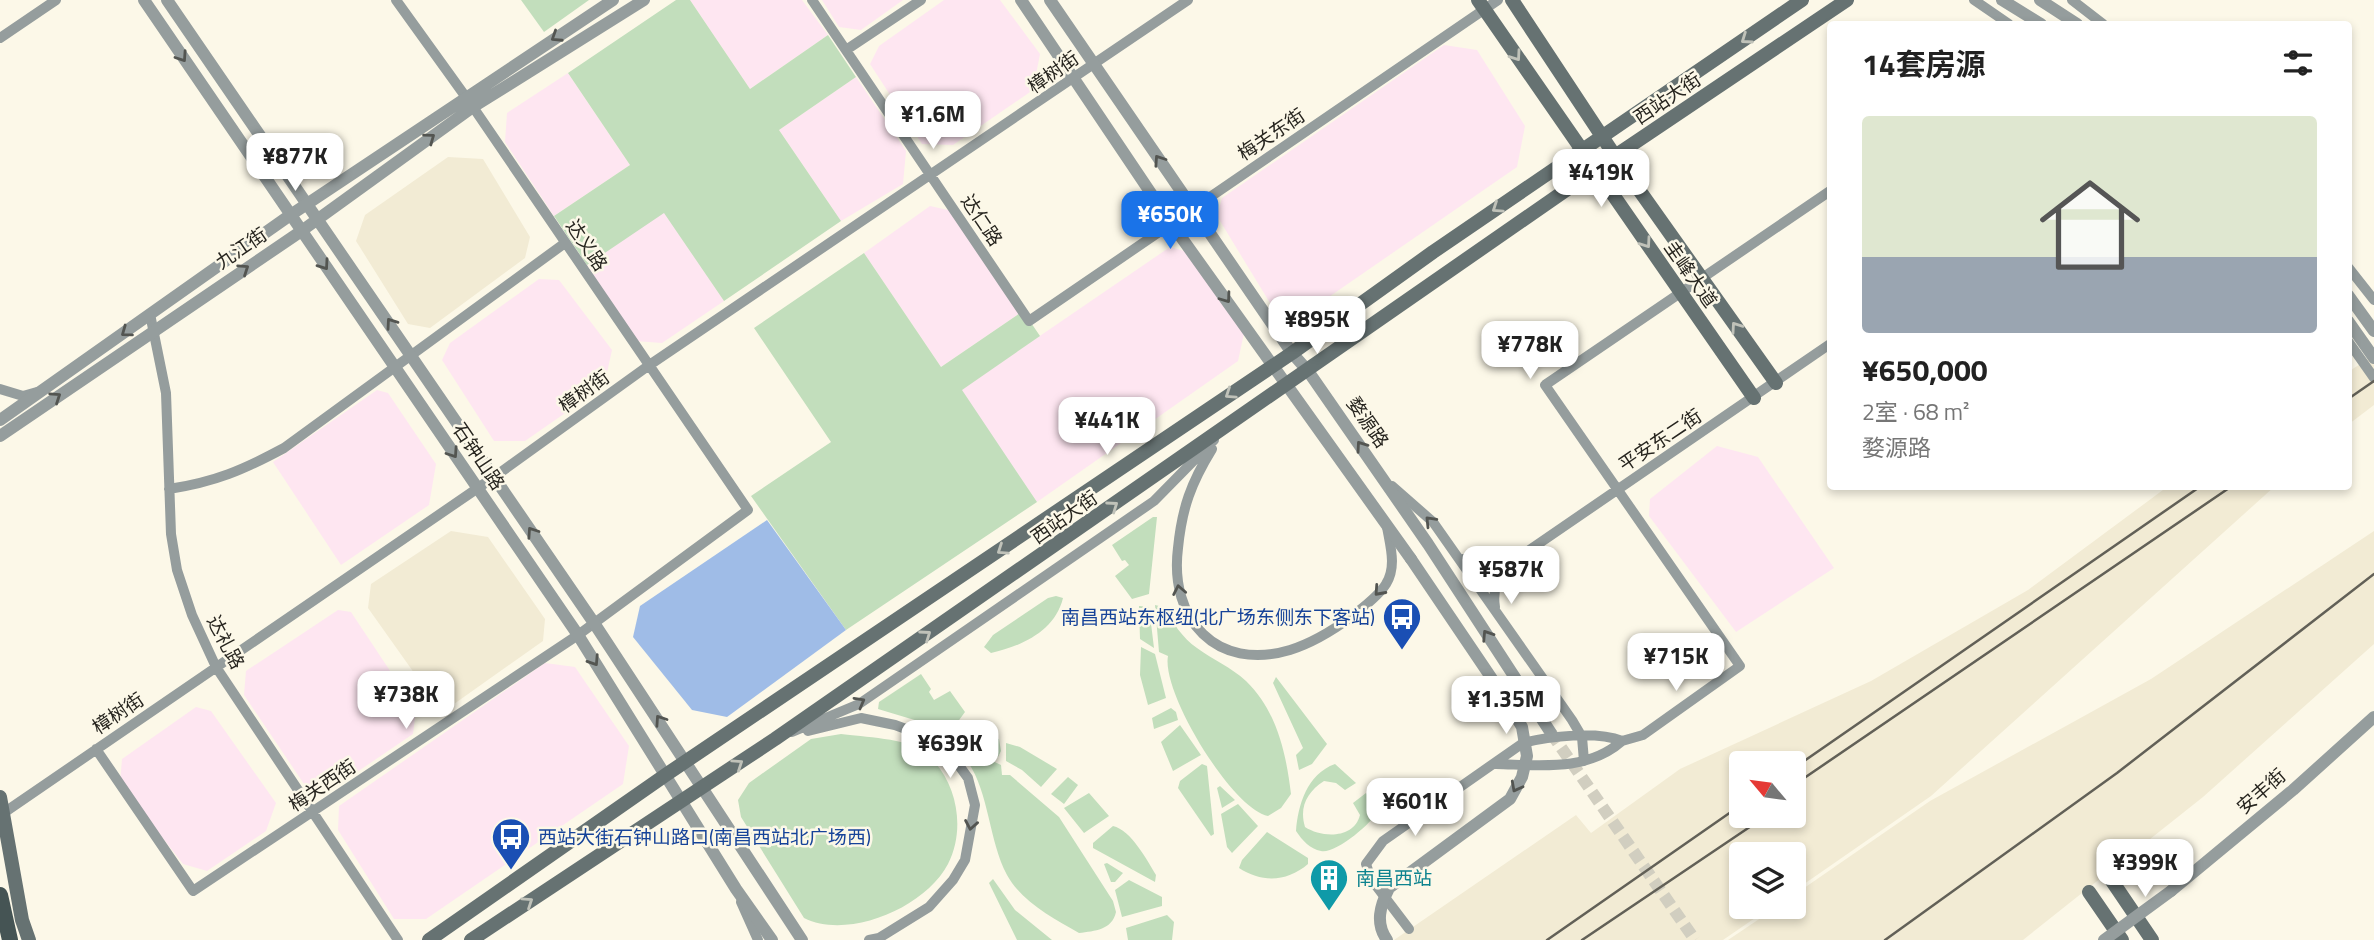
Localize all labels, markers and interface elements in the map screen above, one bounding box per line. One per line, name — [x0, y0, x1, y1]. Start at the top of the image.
one-way arrow — [551, 29, 564, 42]
one-way arrow — [1741, 31, 1754, 43]
text: 14套房源 — [1862, 41, 1986, 87]
street label: 樟树街 — [1021, 43, 1084, 100]
icon: filters — [2279, 44, 2317, 82]
one-way arrow — [1508, 48, 1520, 61]
one-way arrow — [174, 49, 186, 62]
street label: 西站大街 — [1627, 64, 1706, 131]
pin: ¥1.6M — [884, 92, 982, 151]
text: ¥1.6M — [901, 96, 965, 131]
street label: 梅关东街 — [1231, 100, 1310, 167]
pin: ¥877K — [246, 134, 344, 193]
one-way arrow — [422, 134, 435, 146]
text: ¥877K — [262, 138, 328, 173]
pin: ¥419K — [1552, 150, 1650, 209]
text: ¥419K — [1568, 154, 1634, 189]
one-way arrow — [1155, 155, 1167, 168]
icon: home — [2027, 162, 2153, 288]
street label: 达仁路 — [954, 188, 1010, 251]
pin: ¥650K — [1121, 191, 1219, 251]
text: ¥650K — [1137, 196, 1203, 231]
one-way arrow — [1492, 200, 1505, 212]
street label: 达义路 — [559, 213, 615, 276]
street label: 九江街 — [209, 220, 272, 276]
street label: 圭峰大道 — [1658, 234, 1725, 313]
one-way arrow — [1638, 235, 1650, 248]
one-way arrow — [316, 257, 328, 270]
one-way arrow — [237, 265, 250, 278]
one-way arrow — [1218, 291, 1230, 303]
pin: ¥895K — [1268, 296, 1366, 356]
text: ¥895K — [1284, 301, 1350, 336]
one-way arrow — [387, 318, 399, 331]
pin: ¥778K — [1481, 322, 1579, 381]
one-way arrow — [1732, 322, 1744, 335]
one-way arrow — [121, 323, 134, 336]
text: ¥778K — [1497, 326, 1563, 361]
text: ¥650,000 — [1862, 347, 1988, 393]
street label: 樟树街 — [552, 362, 615, 419]
one-way arrow — [1225, 386, 1238, 398]
street label: 婺源路 — [1340, 390, 1397, 453]
one-way arrow — [48, 393, 61, 405]
text: 2室 · 68 m² — [1862, 394, 1969, 429]
pin: ¥441K — [1058, 398, 1156, 457]
street label: 平安东二街 — [1612, 401, 1707, 478]
text: ¥441K — [1074, 402, 1140, 437]
street label: 石钟山路 — [446, 416, 513, 495]
text: 婺源路 — [1862, 430, 1931, 465]
one-way arrow — [1357, 441, 1369, 454]
one-way arrow — [445, 445, 458, 458]
street label: 西站大街 — [1024, 483, 1103, 550]
one-way arrow — [1105, 502, 1118, 514]
one-way arrow — [1425, 516, 1438, 529]
one-way arrow — [528, 527, 540, 540]
one-way arrow — [996, 542, 1009, 555]
pin: ¥587K — [1462, 546, 1560, 606]
text: ¥587K — [1478, 551, 1544, 586]
one-way arrow — [1375, 583, 1387, 596]
one-way arrow — [1172, 584, 1187, 596]
bus stop icon: 南昌西站东枢纽(北广场东侧东下客站) — [1381, 596, 1423, 651]
place label: 南昌西站东枢纽(北广场东侧东下客站) — [1061, 602, 1375, 631]
street label: 达礼路 — [200, 610, 253, 674]
one-way arrow — [1482, 629, 1495, 642]
one-way arrow — [918, 631, 931, 643]
pin: ¥715K — [1627, 634, 1725, 693]
text: ¥715K — [1643, 638, 1709, 673]
one-way arrow — [586, 654, 599, 667]
pin: ¥738K — [357, 672, 455, 731]
text: ¥738K — [373, 676, 439, 711]
pin: ¥1.35M — [1449, 676, 1563, 736]
text: ¥1.35M — [1467, 681, 1545, 716]
street label: 樟树街 — [86, 685, 149, 741]
one-way arrow — [852, 697, 865, 710]
one-way arrow — [655, 715, 668, 728]
pin: ¥639K — [901, 720, 999, 780]
text: ¥639K — [917, 725, 983, 760]
street label: 梅关西街 — [282, 751, 361, 818]
north arrow — [1729, 751, 1806, 828]
map controls — [1729, 751, 1806, 919]
one-way arrow — [730, 759, 743, 772]
street label: 安丰街 — [2230, 761, 2292, 820]
pin: ¥601K — [1366, 778, 1464, 838]
one-way arrow — [1511, 780, 1524, 792]
text: ¥601K — [1382, 783, 1448, 818]
bus stop icon: 西站大街石钟山路口(南昌西站北广场西) — [490, 816, 532, 871]
one-way arrow — [965, 819, 980, 831]
place label: 西站大街石钟山路口(南昌西站北广场西) — [538, 822, 871, 851]
pin: ¥399K — [2096, 839, 2194, 899]
button: layers — [1729, 842, 1806, 919]
text: ¥399K — [2112, 844, 2178, 879]
building icon: 南昌西站 — [1308, 857, 1350, 912]
place label: 南昌西站 — [1356, 863, 1432, 892]
one-way arrow — [520, 898, 533, 911]

